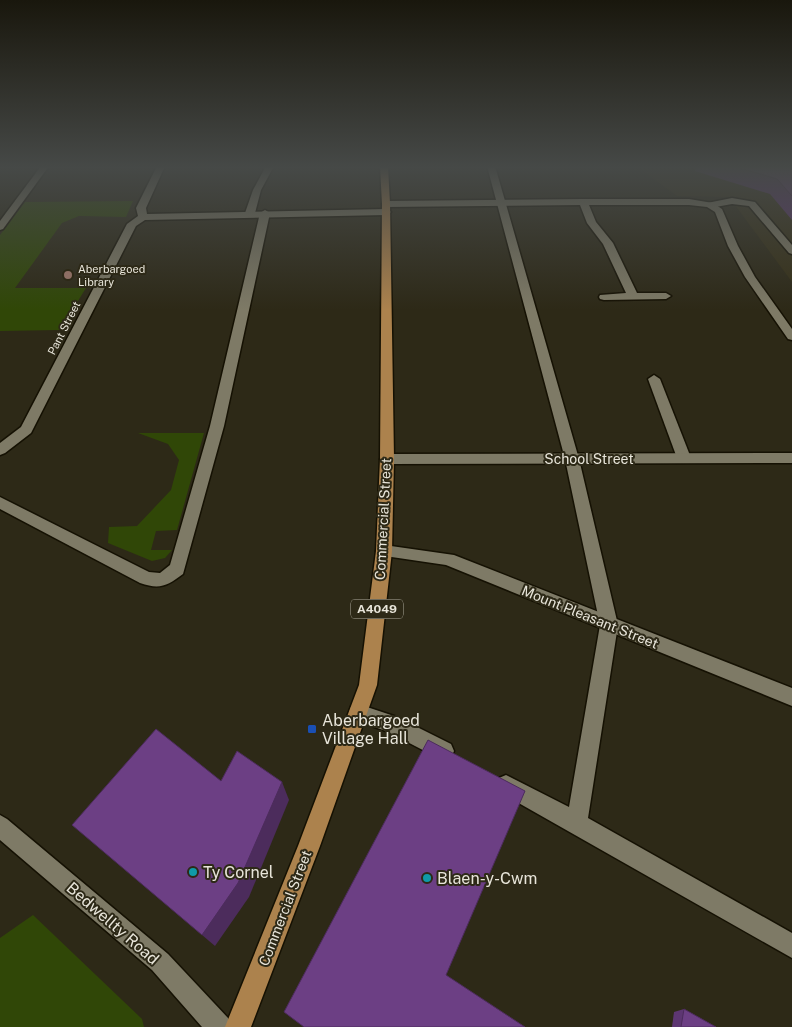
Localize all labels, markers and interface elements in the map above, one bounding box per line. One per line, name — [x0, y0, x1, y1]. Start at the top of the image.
place label: Aberbargoed Library — [78, 263, 145, 288]
marker: Aberbargoed Library — [62, 269, 74, 281]
street label: Pant Street — [45, 299, 83, 357]
street label: School Street — [544, 451, 634, 467]
street label: Commercial Street — [372, 458, 394, 580]
street label: Mount Pleasant Street — [519, 582, 661, 652]
road number: A4049 — [351, 600, 403, 618]
place label: Aberbargoed Village Hall — [322, 711, 420, 748]
marker: Aberbargoed Village Hall — [306, 723, 318, 735]
street label: Commercial Street — [256, 848, 314, 968]
place label: Ty Cornel — [203, 863, 274, 882]
marker: Ty Cornel — [187, 866, 199, 878]
place label: Blaen-y-Cwm — [437, 869, 537, 888]
marker: Blaen-y-Cwm — [421, 872, 433, 884]
street label: Bedwellty Road — [63, 878, 163, 969]

